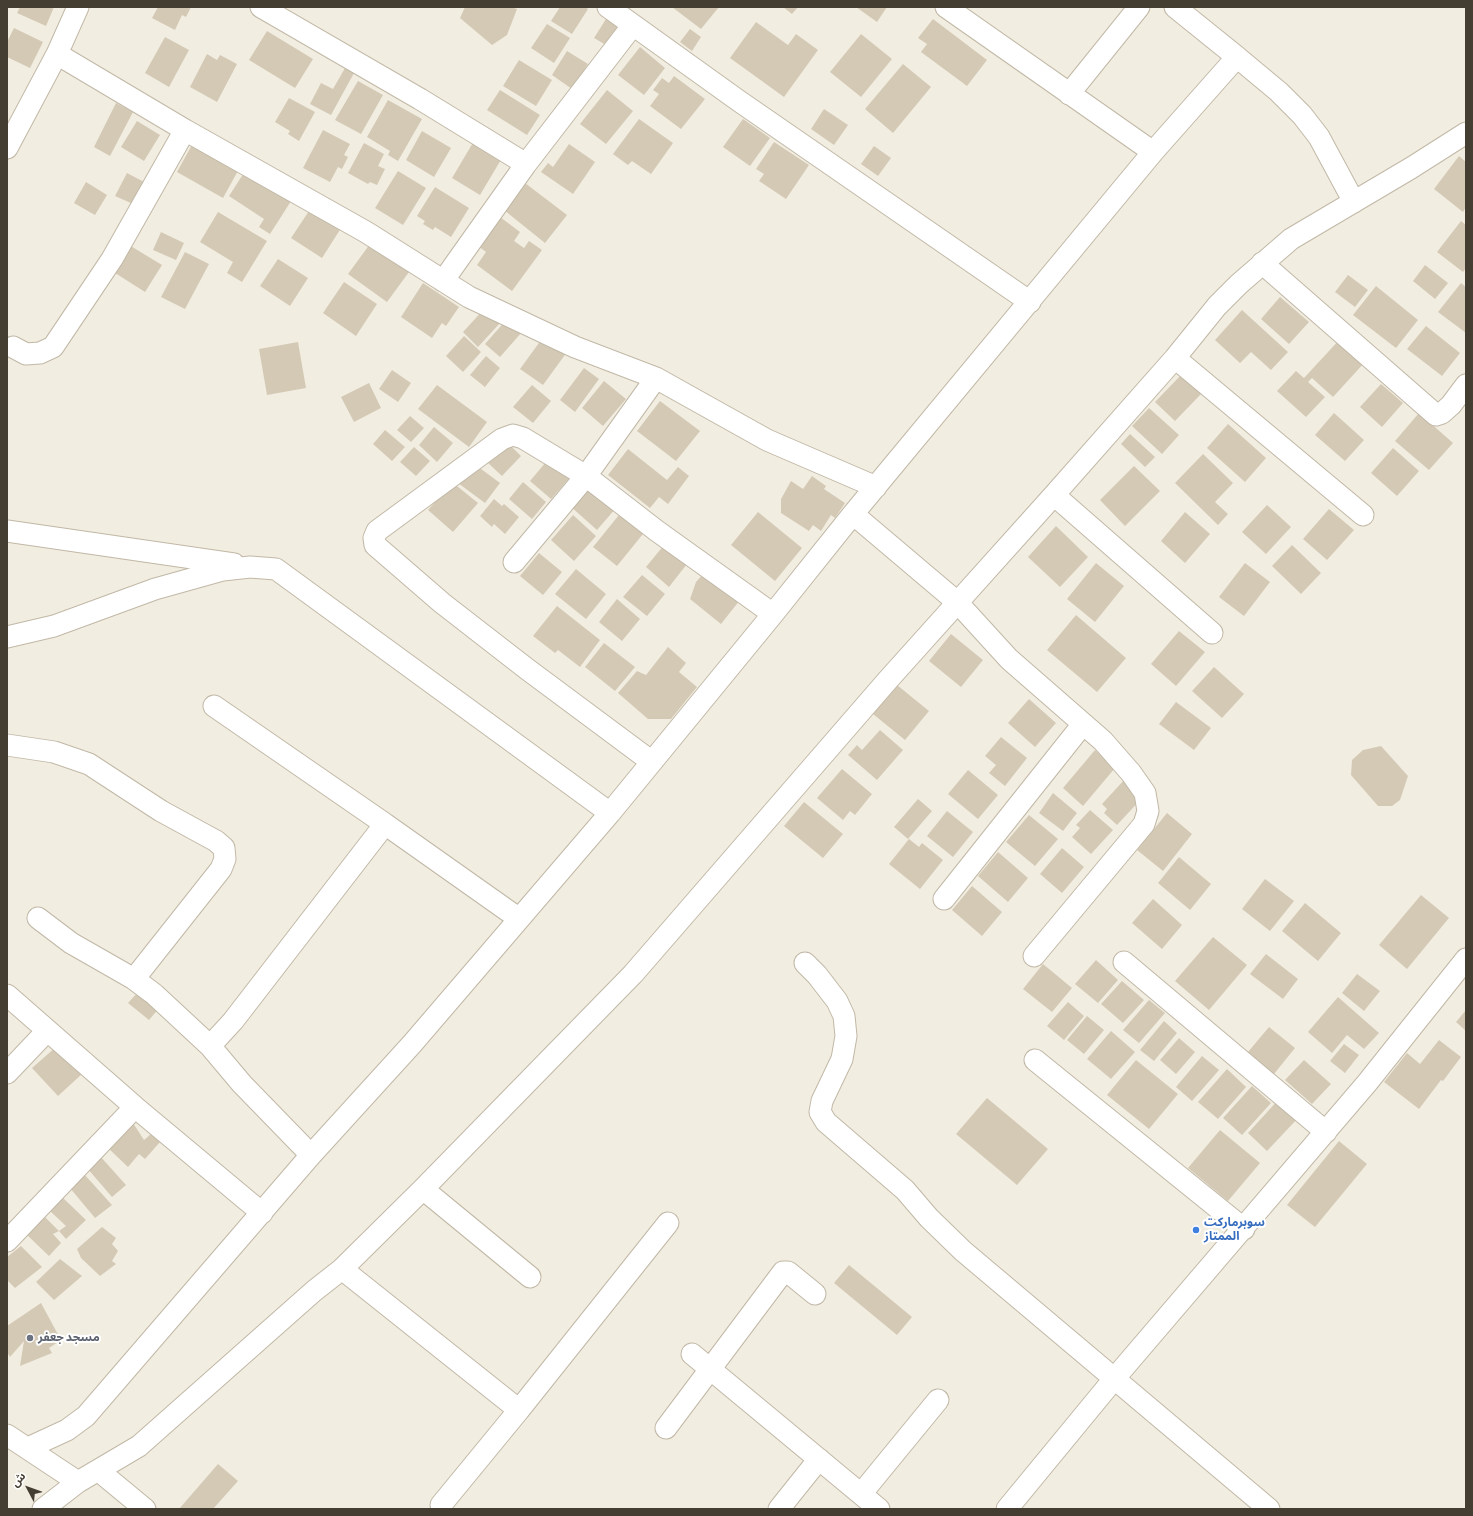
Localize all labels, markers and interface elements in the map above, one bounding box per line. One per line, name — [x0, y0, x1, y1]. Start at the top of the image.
place label: سوبرماركت الممتاز — [1204, 1216, 1265, 1244]
marker: سوبرماركت الممتاز — [1191, 1225, 1201, 1235]
place label: مسجد جعفر — [38, 1331, 100, 1345]
marker: مسجد جعفر — [25, 1333, 35, 1343]
north arrow — [8, 1468, 48, 1508]
text: ش — [9, 1470, 28, 1490]

